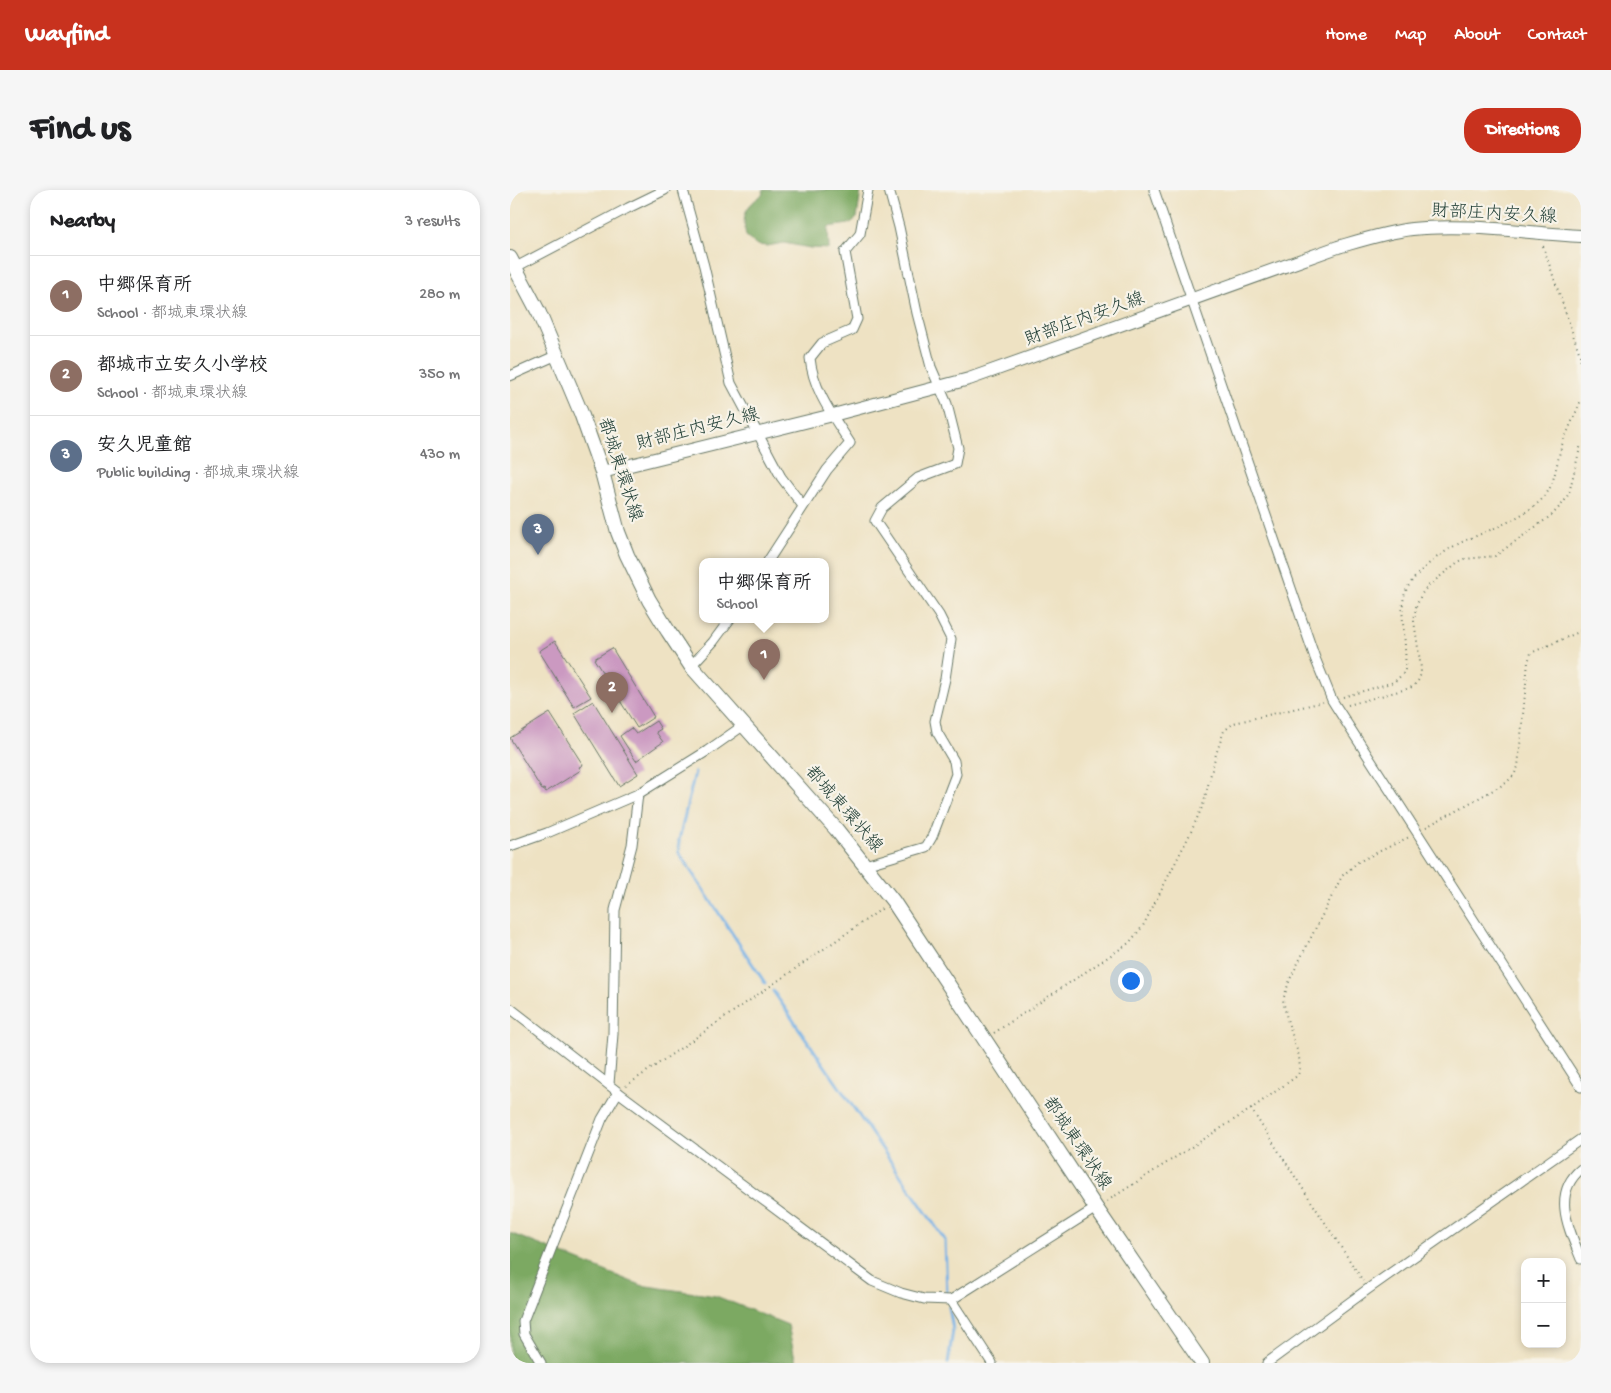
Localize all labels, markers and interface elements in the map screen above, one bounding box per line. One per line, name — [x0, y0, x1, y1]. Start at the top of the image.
text: Wayfind — [25, 21, 109, 50]
text: Home — [1325, 25, 1367, 46]
text: Map — [1395, 25, 1426, 46]
text: About — [1454, 25, 1500, 46]
text: Contact — [1528, 25, 1586, 46]
button: Directions — [1464, 108, 1581, 153]
text: Find us — [30, 110, 130, 151]
street label: 財部庄内安久線 — [1431, 200, 1558, 229]
text: Nearby — [50, 210, 115, 235]
text: 3 results — [405, 213, 460, 232]
text: 中郷保育所 — [97, 275, 192, 298]
text: 1 — [63, 286, 69, 305]
text: 280 m — [419, 286, 460, 305]
street label: 財部庄内安久線 — [1022, 288, 1148, 351]
text: School · 都城東環状線 — [97, 305, 247, 324]
text: 都城市立安久小学校 — [97, 355, 268, 378]
text: 2 — [62, 366, 70, 385]
text: 350 m — [419, 366, 460, 385]
text: School · 都城東環状線 — [97, 385, 247, 404]
street label: 財部庄内安久線 — [634, 404, 762, 455]
street label: 都城東環状線 — [592, 415, 647, 525]
text: 安久児童館 — [97, 435, 192, 458]
text: 3 — [62, 446, 70, 465]
text: 430 m — [420, 446, 460, 465]
text: Public building · 都城東環状線 — [97, 465, 299, 484]
pin: 3 — [522, 514, 554, 555]
popup — [699, 558, 829, 623]
text: 中郷保育所 — [716, 573, 812, 596]
text: School — [716, 596, 758, 615]
pin: 1 — [748, 639, 780, 680]
pin: 2 — [596, 672, 628, 713]
street label: 都城東環状線 — [800, 762, 887, 858]
your location — [1118, 968, 1144, 994]
street label: 都城東環状線 — [1037, 1093, 1116, 1195]
map controls — [1521, 1258, 1566, 1348]
button: + — [1521, 1258, 1566, 1303]
button: − — [1521, 1303, 1566, 1348]

